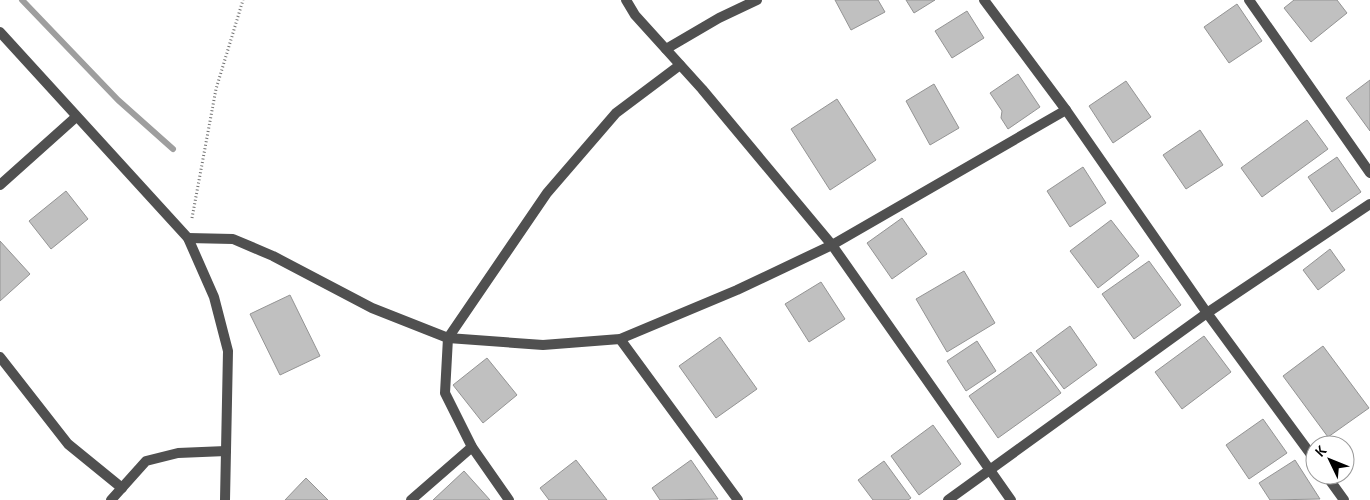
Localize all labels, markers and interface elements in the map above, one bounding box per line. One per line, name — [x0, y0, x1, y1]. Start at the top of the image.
north arrow — [1305, 435, 1355, 485]
text: K — [1311, 442, 1330, 460]

